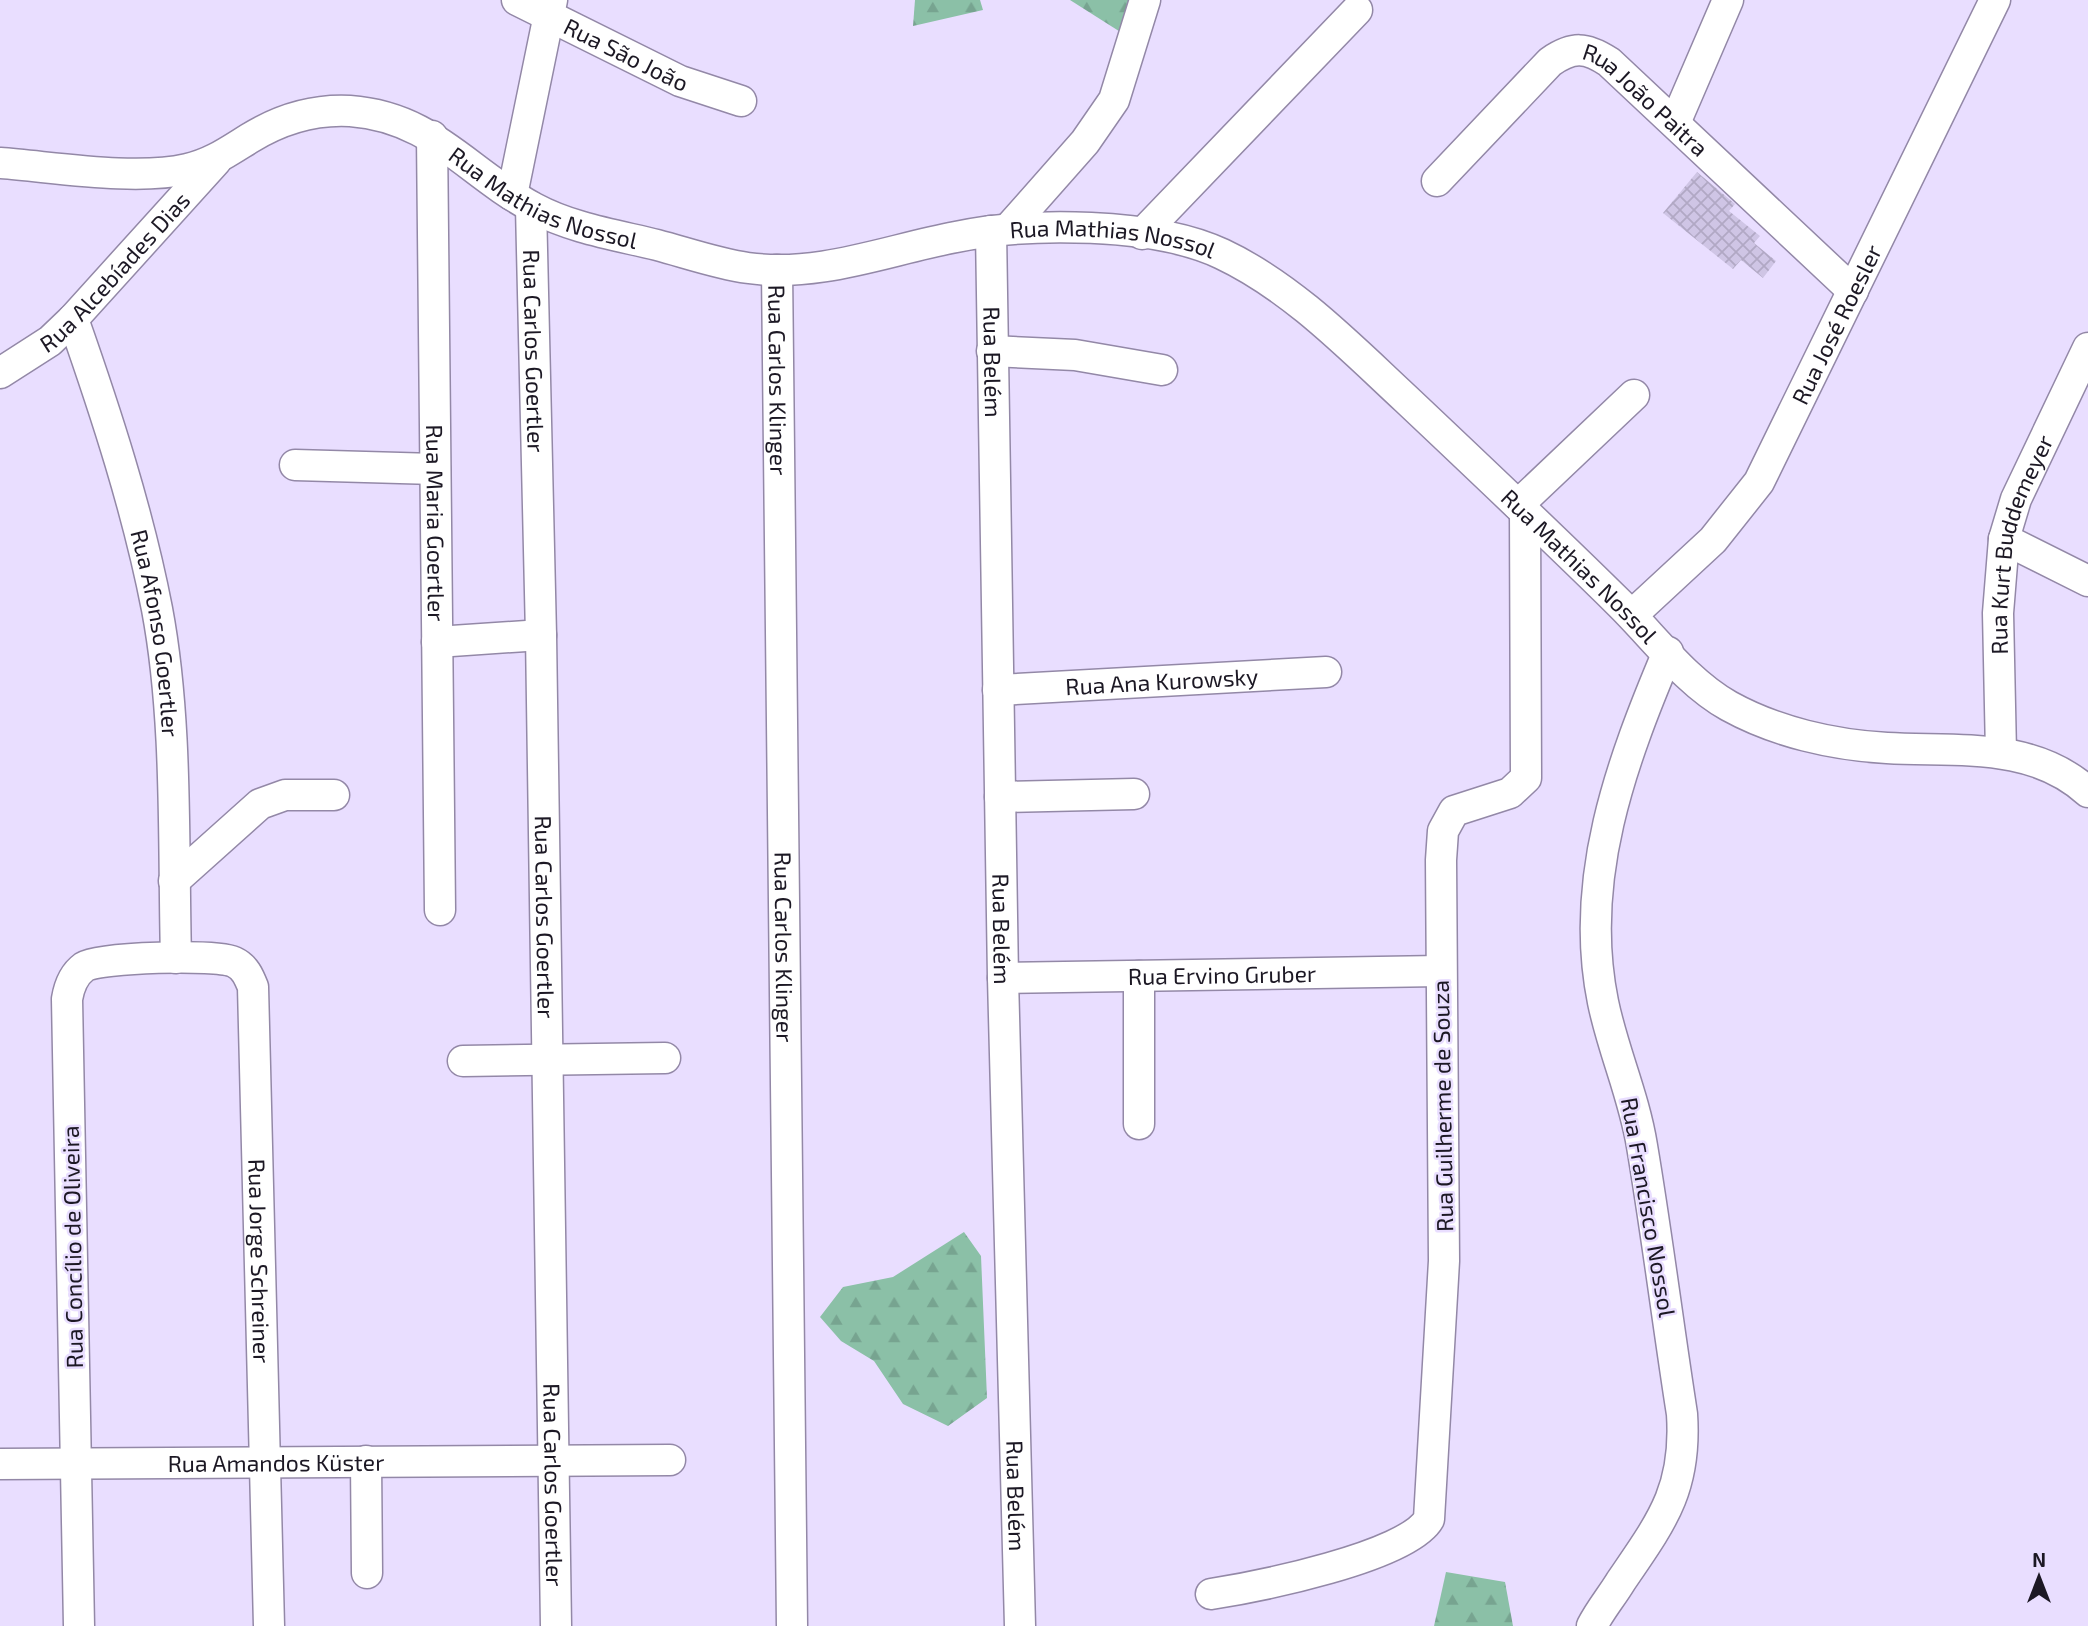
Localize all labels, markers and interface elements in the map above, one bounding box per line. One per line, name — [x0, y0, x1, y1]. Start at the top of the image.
street label: Rua São João — [560, 12, 691, 97]
street label: Rua João Paitra — [1579, 37, 1714, 162]
street label: Rua Mathias Nossol — [444, 140, 640, 254]
street label: Rua Alcebíades Dias — [34, 186, 195, 358]
street label: Rua Mathias Nossol — [1009, 213, 1220, 264]
street label: Rua José Roesler — [1785, 240, 1887, 409]
street label: Rua Carlos Goertler — [518, 249, 551, 453]
street label: Rua Carlos Klinger — [763, 284, 793, 476]
street label: Rua Belém — [978, 306, 1008, 418]
street label: Rua Maria Goertler — [421, 424, 451, 622]
street label: Rua Kurt Buddemeyer — [1984, 430, 2059, 655]
street label: Rua Mathias Nossol — [1496, 483, 1664, 649]
street label: Rua Afonso Goertler — [125, 526, 185, 738]
street label: Rua Ana Kurowsky — [1065, 662, 1259, 700]
street label: Rua Carlos Goertler — [530, 815, 561, 1019]
street label: Rua Carlos Klinger — [769, 851, 800, 1042]
street label: Rua Belém — [987, 873, 1017, 985]
street label: Rua Ervino Gruber — [1128, 959, 1316, 990]
street label: Rua Guilherme de Souza — [1426, 980, 1458, 1232]
street label: Rua Francisco Nossol — [1616, 1095, 1682, 1319]
street label: Rua Concílio de Oliveira — [56, 1125, 88, 1369]
street label: Rua Jorge Schreiner — [243, 1159, 276, 1364]
street label: Rua Carlos Goertler — [538, 1383, 569, 1587]
street label: Rua Belém — [1001, 1440, 1032, 1552]
street label: Rua Amandos Küster — [167, 1448, 384, 1477]
north arrow — [2004, 1542, 2074, 1612]
text: N — [2032, 1548, 2046, 1571]

